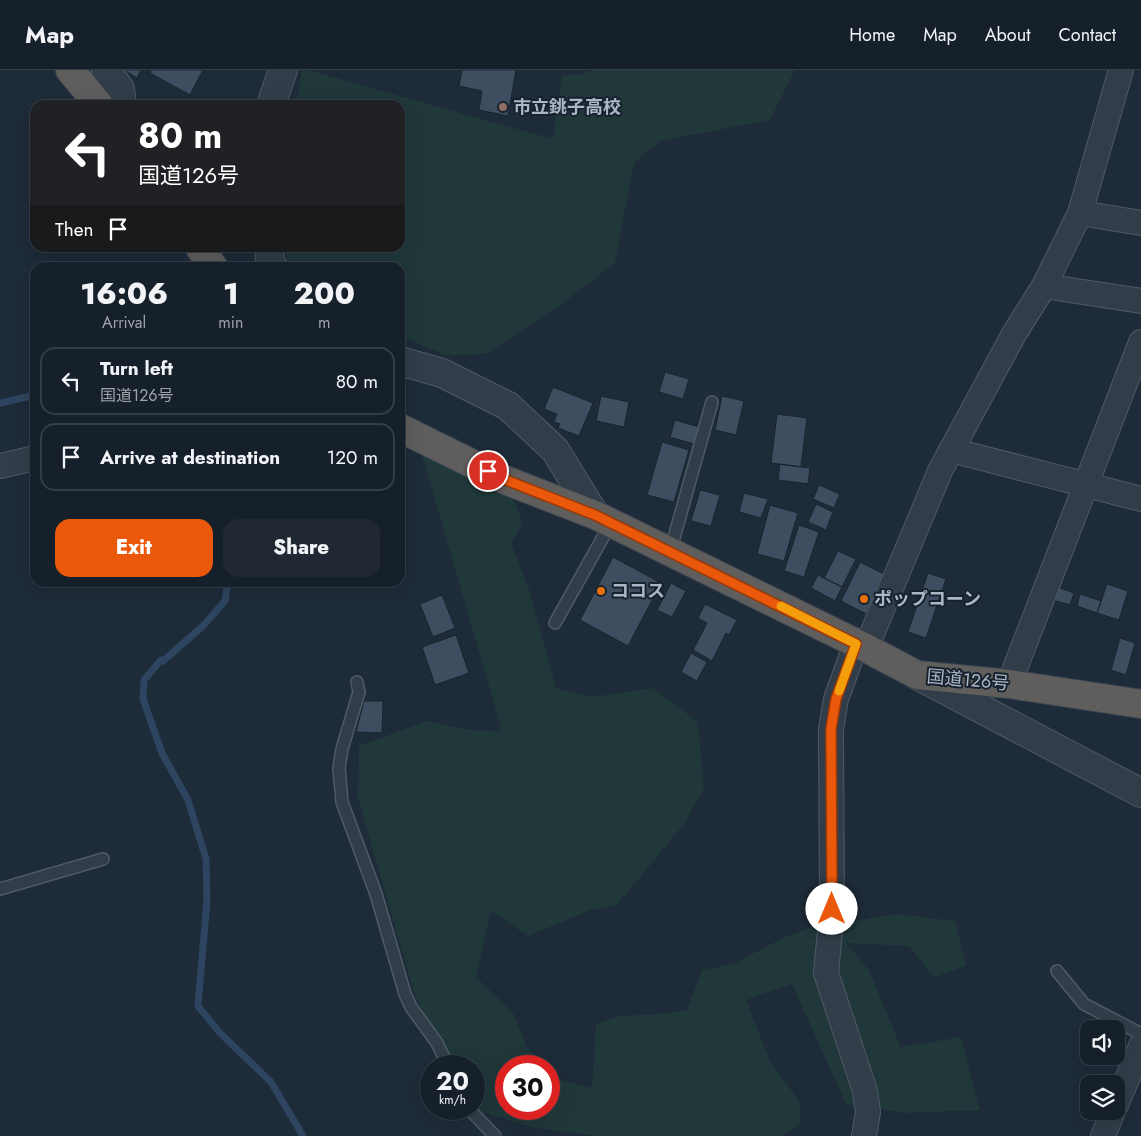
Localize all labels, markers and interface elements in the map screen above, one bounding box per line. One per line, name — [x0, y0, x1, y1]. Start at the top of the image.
text: Map — [25, 17, 74, 52]
text: Home — [849, 22, 895, 48]
text: Map — [923, 22, 957, 48]
text: About — [985, 22, 1030, 48]
text: Contact — [1058, 22, 1116, 48]
place label: 市立銚子高校 — [513, 94, 621, 120]
marker: 市立銚子高校 — [497, 101, 509, 113]
text: 80 m — [138, 111, 222, 161]
icon: left — [55, 120, 120, 185]
text: 国道126号 — [138, 159, 239, 191]
icon: arrive — [104, 215, 132, 243]
text: Then — [55, 216, 94, 243]
text: 16:06 — [80, 272, 168, 315]
text: 1 — [223, 272, 239, 315]
text: 200 — [294, 272, 355, 315]
text: Arrival — [102, 311, 146, 334]
text: min — [218, 311, 243, 334]
text: m — [318, 311, 330, 334]
text: Turn left — [100, 355, 173, 382]
icon: left — [57, 367, 85, 395]
text: 80 m — [336, 368, 378, 395]
text: 国道126号 — [100, 384, 174, 407]
icon: arrive — [57, 443, 85, 471]
text: Arrive at destination — [100, 444, 280, 471]
text: 120 m — [327, 444, 378, 471]
pin — [467, 450, 509, 492]
icon: arrive — [474, 457, 502, 485]
button: Exit — [55, 519, 213, 577]
button: Share — [223, 519, 380, 577]
place label: ココス — [611, 578, 665, 604]
marker: ココス — [595, 585, 607, 597]
place label: ポップコーン — [874, 586, 981, 612]
marker: ポップコーン — [858, 593, 870, 605]
street label: 国道126号 — [926, 663, 1010, 697]
position arrow — [805, 882, 857, 934]
map controls — [1080, 1020, 1125, 1120]
button: sound — [1080, 1020, 1125, 1065]
speed limit sign: 30 — [495, 1055, 560, 1120]
text: 20 — [436, 1063, 469, 1099]
button: layers — [1080, 1075, 1125, 1120]
text: km/h — [439, 1091, 466, 1109]

